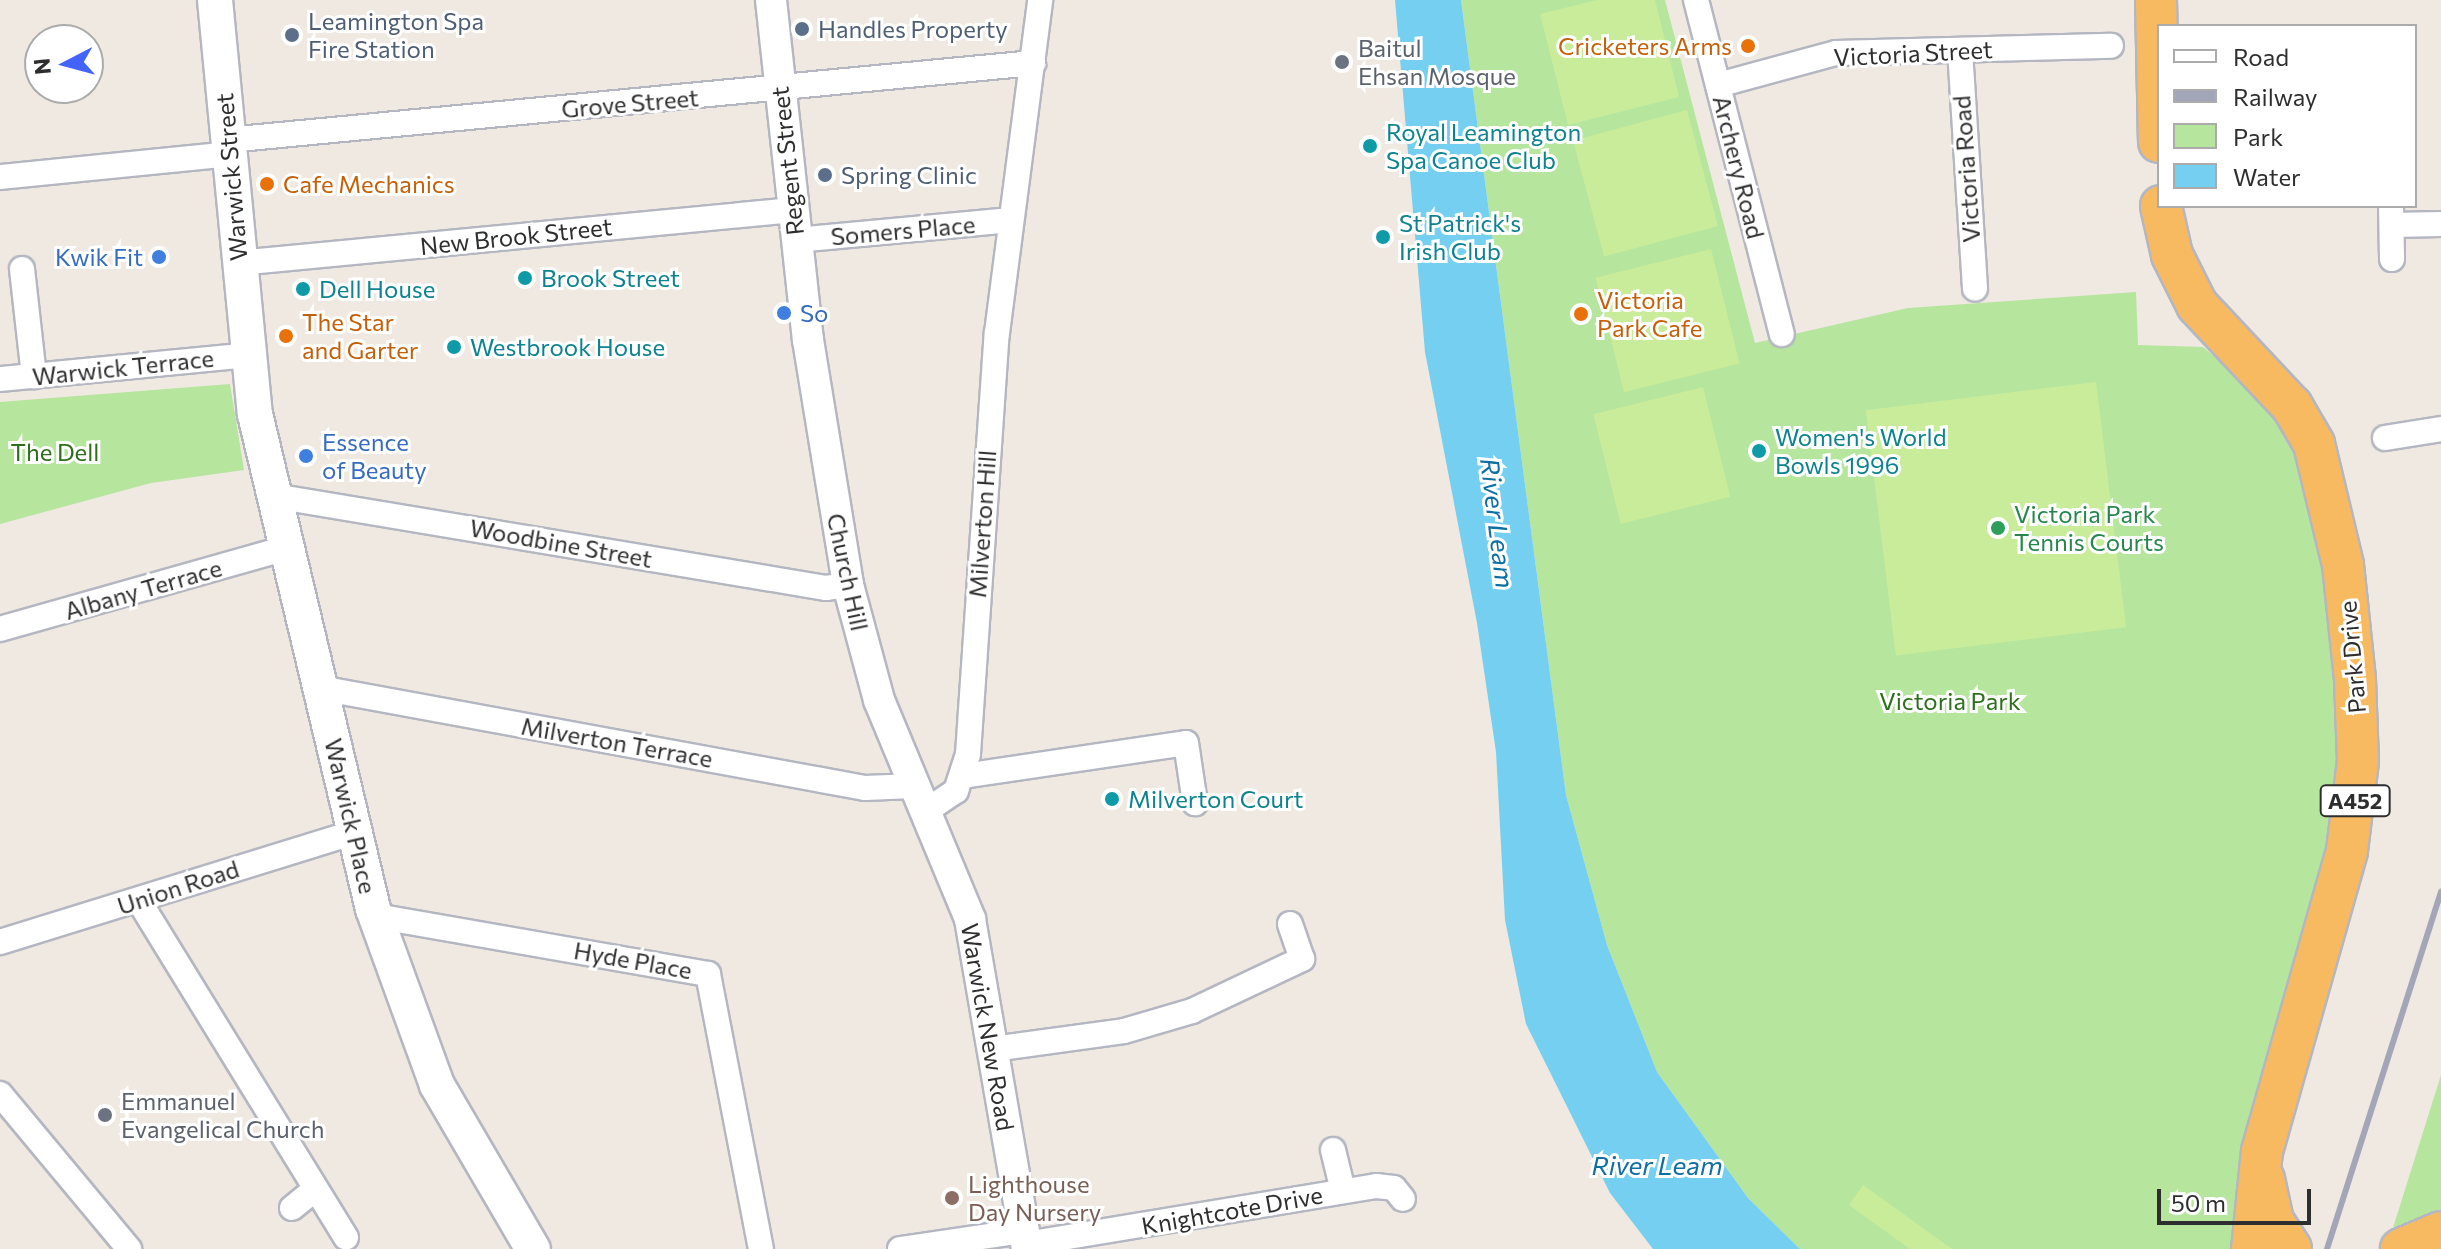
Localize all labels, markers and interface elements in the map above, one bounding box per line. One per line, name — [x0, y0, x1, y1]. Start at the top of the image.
place label: Leamington Spa Fire Station — [308, 7, 484, 63]
place label: Handles Property — [818, 15, 1008, 43]
marker: Handles Property — [793, 20, 811, 38]
north arrow — [24, 24, 104, 104]
legend — [2157, 24, 2417, 208]
marker: Leamington Spa Fire Station — [283, 26, 301, 44]
place label: Cricketers Arms — [1558, 32, 1732, 60]
place label: Baitul Ehsan Mosque — [1358, 34, 1516, 90]
street label: Victoria Street — [1833, 34, 1993, 72]
marker: Cricketers Arms — [1739, 37, 1757, 55]
text: Road — [2233, 42, 2289, 71]
marker: Baitul Ehsan Mosque — [1333, 53, 1351, 71]
text: N — [27, 57, 56, 76]
text: Railway — [2233, 82, 2318, 111]
street label: Grove Street — [560, 83, 700, 123]
street label: Regent Street — [765, 85, 809, 237]
street label: Warwick Street — [209, 92, 253, 262]
street label: Archery Road — [1707, 92, 1771, 242]
street label: Victoria Road — [1946, 94, 1986, 244]
place label: Royal Leamington Spa Canoe Club — [1386, 118, 1581, 174]
text: Park — [2233, 122, 2283, 151]
marker: Royal Leamington Spa Canoe Club — [1361, 137, 1379, 155]
place label: Spring Clinic — [841, 161, 977, 189]
text: Water — [2233, 162, 2301, 191]
marker: Spring Clinic — [816, 166, 834, 184]
place label: Cafe Mechanics — [283, 170, 455, 198]
marker: Cafe Mechanics — [258, 175, 276, 193]
street label: Somers Place — [830, 209, 976, 251]
place label: St Patrick's Irish Club — [1399, 209, 1521, 265]
street label: New Brook Street — [419, 212, 613, 260]
marker: St Patrick's Irish Club — [1374, 228, 1392, 246]
place label: Kwik Fit — [55, 243, 143, 271]
marker: Kwik Fit — [150, 248, 168, 266]
place label: Brook Street — [541, 264, 680, 292]
marker: Brook Street — [516, 269, 534, 287]
place label: Dell House — [319, 275, 435, 303]
marker: Dell House — [294, 280, 312, 298]
place label: Victoria Park Cafe — [1597, 286, 1702, 342]
place label: So — [800, 299, 828, 327]
marker: So — [775, 304, 793, 322]
marker: Victoria Park Cafe — [1572, 305, 1590, 323]
place label: The Star and Garter — [302, 308, 418, 364]
marker: The Star and Garter — [277, 327, 295, 345]
place label: Westbrook House — [470, 333, 665, 361]
marker: Westbrook House — [445, 338, 463, 356]
street label: Warwick Terrace — [31, 343, 215, 391]
place label: Women's World Bowls 1996 — [1775, 423, 1947, 479]
place label: Essence of Beauty — [322, 428, 427, 484]
park label: The Dell — [11, 438, 99, 466]
marker: Women's World Bowls 1996 — [1750, 442, 1768, 460]
marker: Essence of Beauty — [297, 447, 315, 465]
street label: Milverton Hill — [962, 449, 1002, 599]
water label: River Leam — [1475, 456, 1521, 590]
place label: Victoria Park Tennis Courts — [2014, 500, 2164, 556]
street label: Church Hill — [822, 511, 874, 633]
street label: Woodbine Street — [468, 513, 654, 573]
marker: Victoria Park Tennis Courts — [1989, 519, 2007, 537]
street label: Albany Terrace — [61, 553, 225, 625]
street label: Park Drive — [2333, 600, 2371, 714]
park label: Victoria Park — [1879, 687, 2021, 715]
street label: Milverton Terrace — [519, 711, 715, 773]
street label: Warwick Place — [319, 736, 383, 896]
road number: A452 — [2319, 783, 2391, 819]
place label: Milverton Court — [1128, 785, 1303, 813]
marker: Milverton Court — [1103, 790, 1121, 808]
street label: Union Road — [114, 854, 242, 920]
street label: Warwick New Road — [956, 921, 1020, 1133]
street label: Hyde Place — [572, 935, 694, 985]
place label: Emmanuel Evangelical Church — [121, 1087, 324, 1143]
marker: Emmanuel Evangelical Church — [96, 1106, 114, 1124]
water label: River Leam — [1591, 1149, 1723, 1181]
place label: Lighthouse Day Nursery — [968, 1170, 1101, 1226]
scale bar — [2161, 1173, 2315, 1223]
street label: Knightcote Drive — [1139, 1180, 1325, 1240]
text: 50 m — [2171, 1188, 2226, 1217]
marker: Lighthouse Day Nursery — [943, 1189, 961, 1207]

